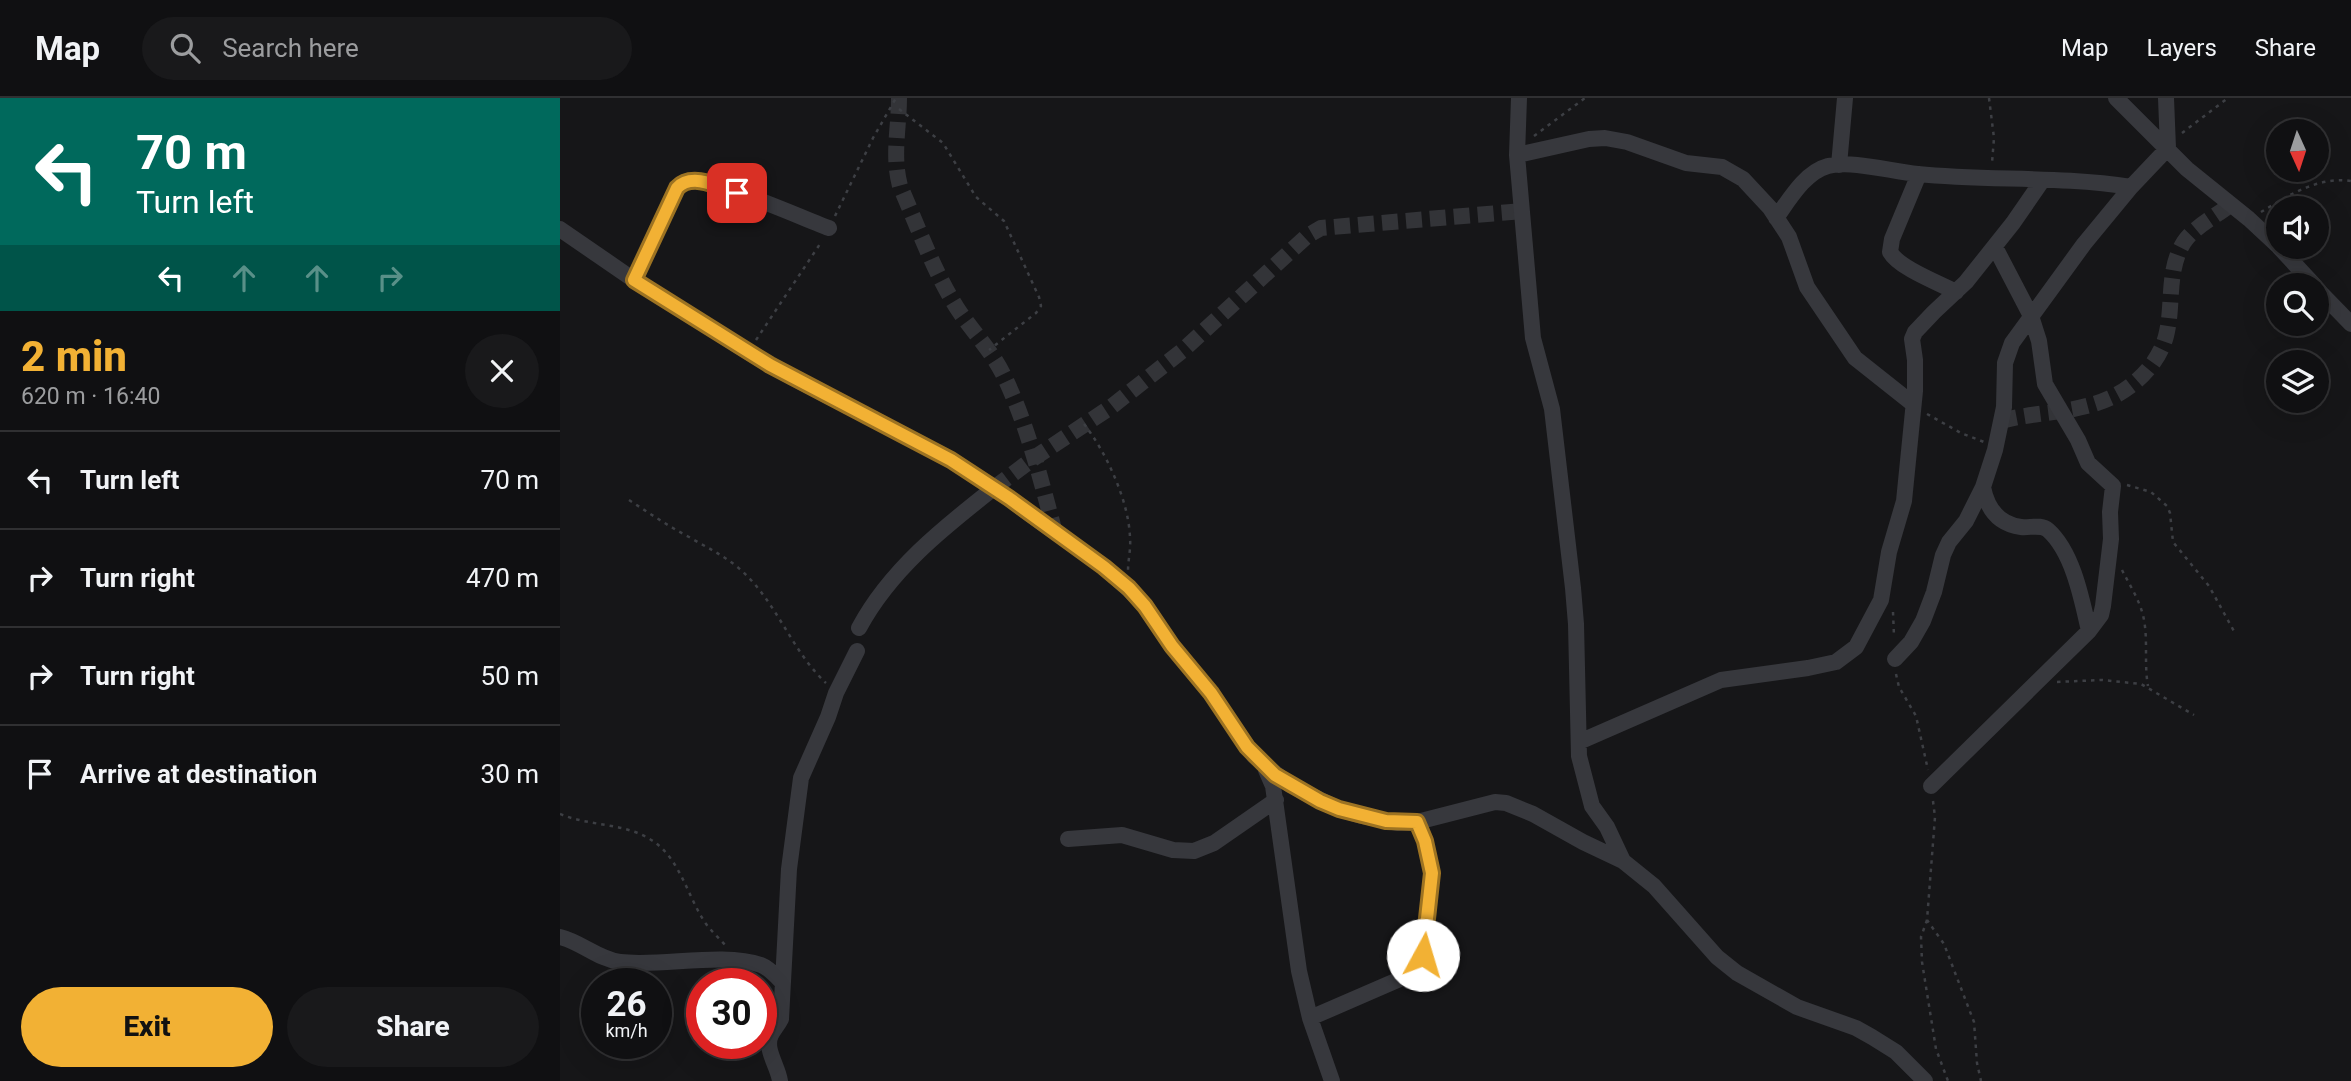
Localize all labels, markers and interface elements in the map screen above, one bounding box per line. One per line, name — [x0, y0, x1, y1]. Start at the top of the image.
search box — [142, 17, 632, 80]
text: Map — [35, 29, 100, 68]
icon: search — [166, 29, 204, 67]
text: Search here — [222, 33, 359, 63]
text: Map — [2061, 34, 2109, 62]
text: Layers — [2147, 34, 2217, 62]
text: Share — [2255, 34, 2316, 62]
north arrow — [2266, 119, 2329, 182]
map controls — [2266, 119, 2329, 413]
text: 70 m — [136, 124, 247, 181]
icon: left — [21, 126, 112, 217]
pin — [707, 163, 767, 223]
icon: arrive — [718, 174, 756, 212]
text: Turn left — [136, 183, 254, 221]
button: sound — [2266, 196, 2329, 259]
icon: left — [152, 259, 190, 297]
icon: ahead — [225, 259, 263, 297]
icon: ahead — [298, 259, 336, 297]
icon: right — [371, 259, 409, 297]
button: search — [2266, 273, 2329, 336]
text: 2 min — [21, 332, 127, 381]
button: close — [465, 334, 539, 408]
button: layers — [2266, 350, 2329, 413]
text: 620 m · 16:40 — [21, 383, 160, 410]
icon: left — [21, 461, 59, 499]
text: Turn left — [80, 465, 179, 495]
text: 70 m — [481, 465, 539, 495]
icon: right — [21, 559, 59, 597]
text: Turn right — [80, 563, 195, 593]
text: 470 m — [466, 563, 539, 593]
icon: right — [21, 657, 59, 695]
text: Turn right — [80, 661, 195, 691]
text: 50 m — [481, 661, 539, 691]
icon: arrive — [21, 755, 59, 793]
text: Arrive at destination — [80, 759, 317, 789]
text: 30 m — [481, 759, 539, 789]
position arrow — [1386, 918, 1460, 992]
speed limit sign: 30 — [686, 968, 777, 1059]
text: 26 — [606, 984, 647, 1025]
button: Exit — [21, 987, 273, 1067]
button: Share — [287, 987, 539, 1067]
text: km/h — [605, 1020, 648, 1041]

